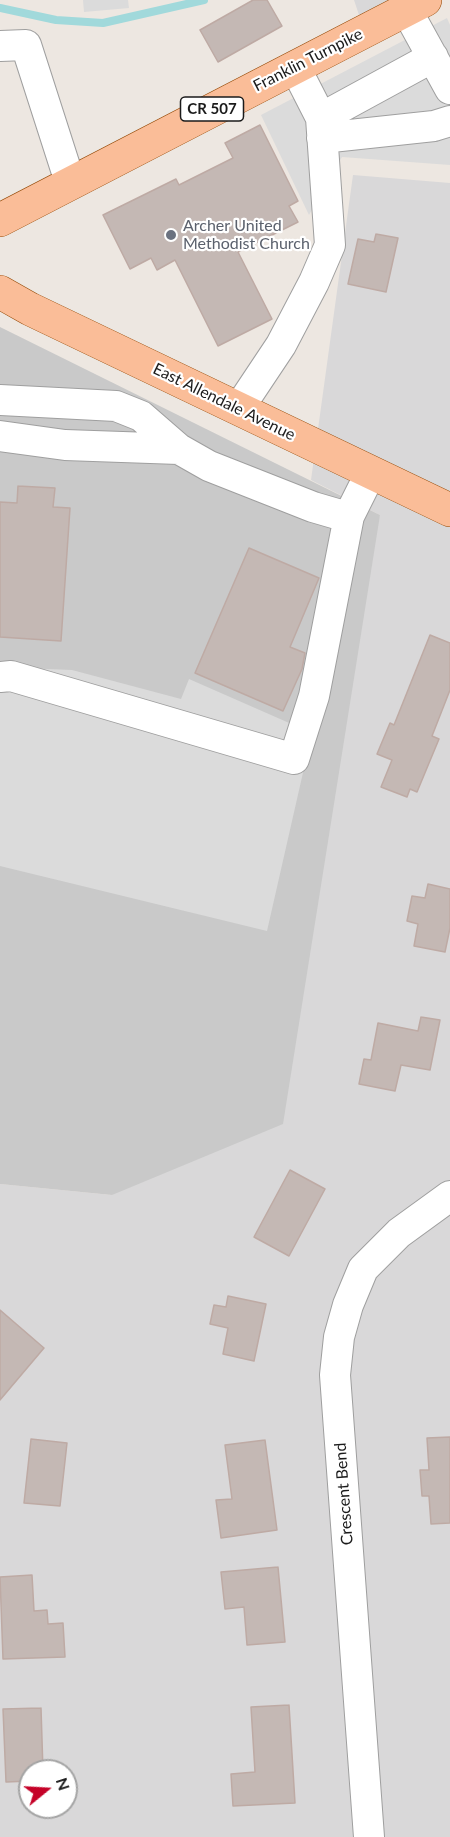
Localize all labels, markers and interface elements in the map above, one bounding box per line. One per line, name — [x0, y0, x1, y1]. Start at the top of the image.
street label: Franklin Turnpike — [250, 24, 366, 96]
road number: CR 507 — [180, 97, 244, 121]
place label: Archer United Methodist Church — [183, 216, 310, 254]
marker: Archer United Methodist Church — [164, 228, 178, 242]
street label: East Allendale Avenue — [150, 359, 298, 445]
street label: Crescent Bend — [331, 1442, 357, 1546]
north arrow — [18, 1759, 78, 1819]
text: N — [53, 1775, 75, 1793]

